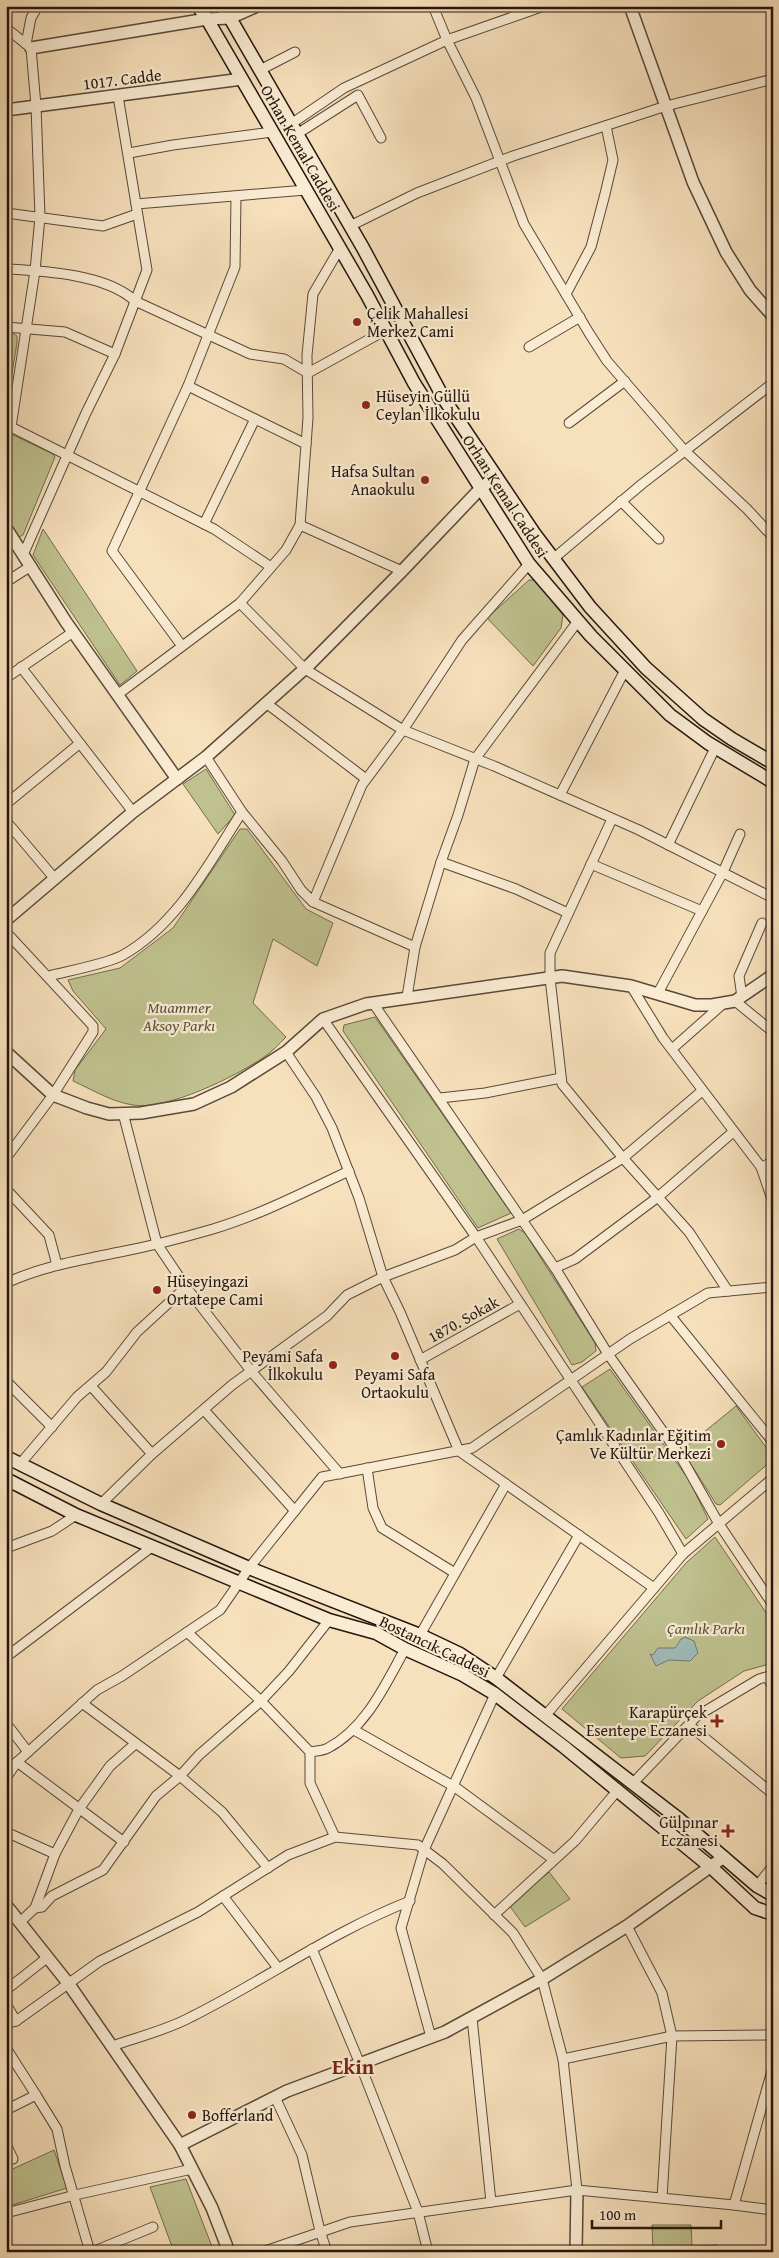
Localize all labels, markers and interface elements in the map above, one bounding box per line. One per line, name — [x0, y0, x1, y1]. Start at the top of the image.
street label: 1017. Cadde — [81, 62, 163, 96]
street label: Orhan Kemal Caddesi — [255, 80, 347, 216]
place label: Çelik Mahallesi Merkez Cami — [367, 301, 469, 343]
marker: Çelik Mahallesi Merkez Cami — [351, 316, 363, 328]
place label: Hüseyin Güllü Ceylan İlkokulu — [376, 384, 480, 426]
marker: Hüseyin Güllü Ceylan İlkokulu — [360, 399, 372, 411]
street label: Orhan Kemal Caddesi — [457, 430, 555, 563]
place label: Hafsa Sultan Anaokulu — [331, 459, 415, 501]
marker: Hafsa Sultan Anaokulu — [419, 474, 431, 486]
park label: Muammer Aksoy Parkı — [142, 995, 215, 1037]
place label: Hüseyingazi Ortatepe Cami — [167, 1269, 264, 1311]
marker: Hüseyingazi Ortatepe Cami — [151, 1284, 163, 1296]
street label: 1870. Sokak — [423, 1289, 504, 1348]
place label: Peyami Safa İlkokulu — [242, 1344, 323, 1386]
marker: Peyami Safa Ortaokulu — [389, 1350, 401, 1362]
marker: Peyami Safa İlkokulu — [327, 1359, 339, 1371]
place label: Peyami Safa Ortaokulu — [355, 1362, 436, 1404]
place label: Çamlık Kadınlar Eğitim Ve Kültür Merkezi — [556, 1423, 712, 1465]
marker: Çamlık Kadınlar Eğitim Ve Kültür Merkezi — [715, 1438, 727, 1450]
street label: Bostancık Caddesi — [375, 1609, 495, 1683]
park label: Çamlık Parkı — [667, 1616, 745, 1640]
place label: Karapürçek Esentepe Eczanesi — [586, 1700, 708, 1742]
marker: Karapürçek Esentepe Eczanesi — [711, 1715, 723, 1727]
place label: Gülpınar Eczanesi — [659, 1810, 719, 1852]
marker: Gülpınar Eczanesi — [722, 1825, 734, 1837]
district label: Ekin — [332, 2051, 375, 2082]
place label: Bofferland — [202, 2103, 274, 2127]
marker: Bofferland — [186, 2109, 198, 2121]
scale bar — [592, 2198, 720, 2230]
text: 100 m — [599, 2204, 637, 2225]

